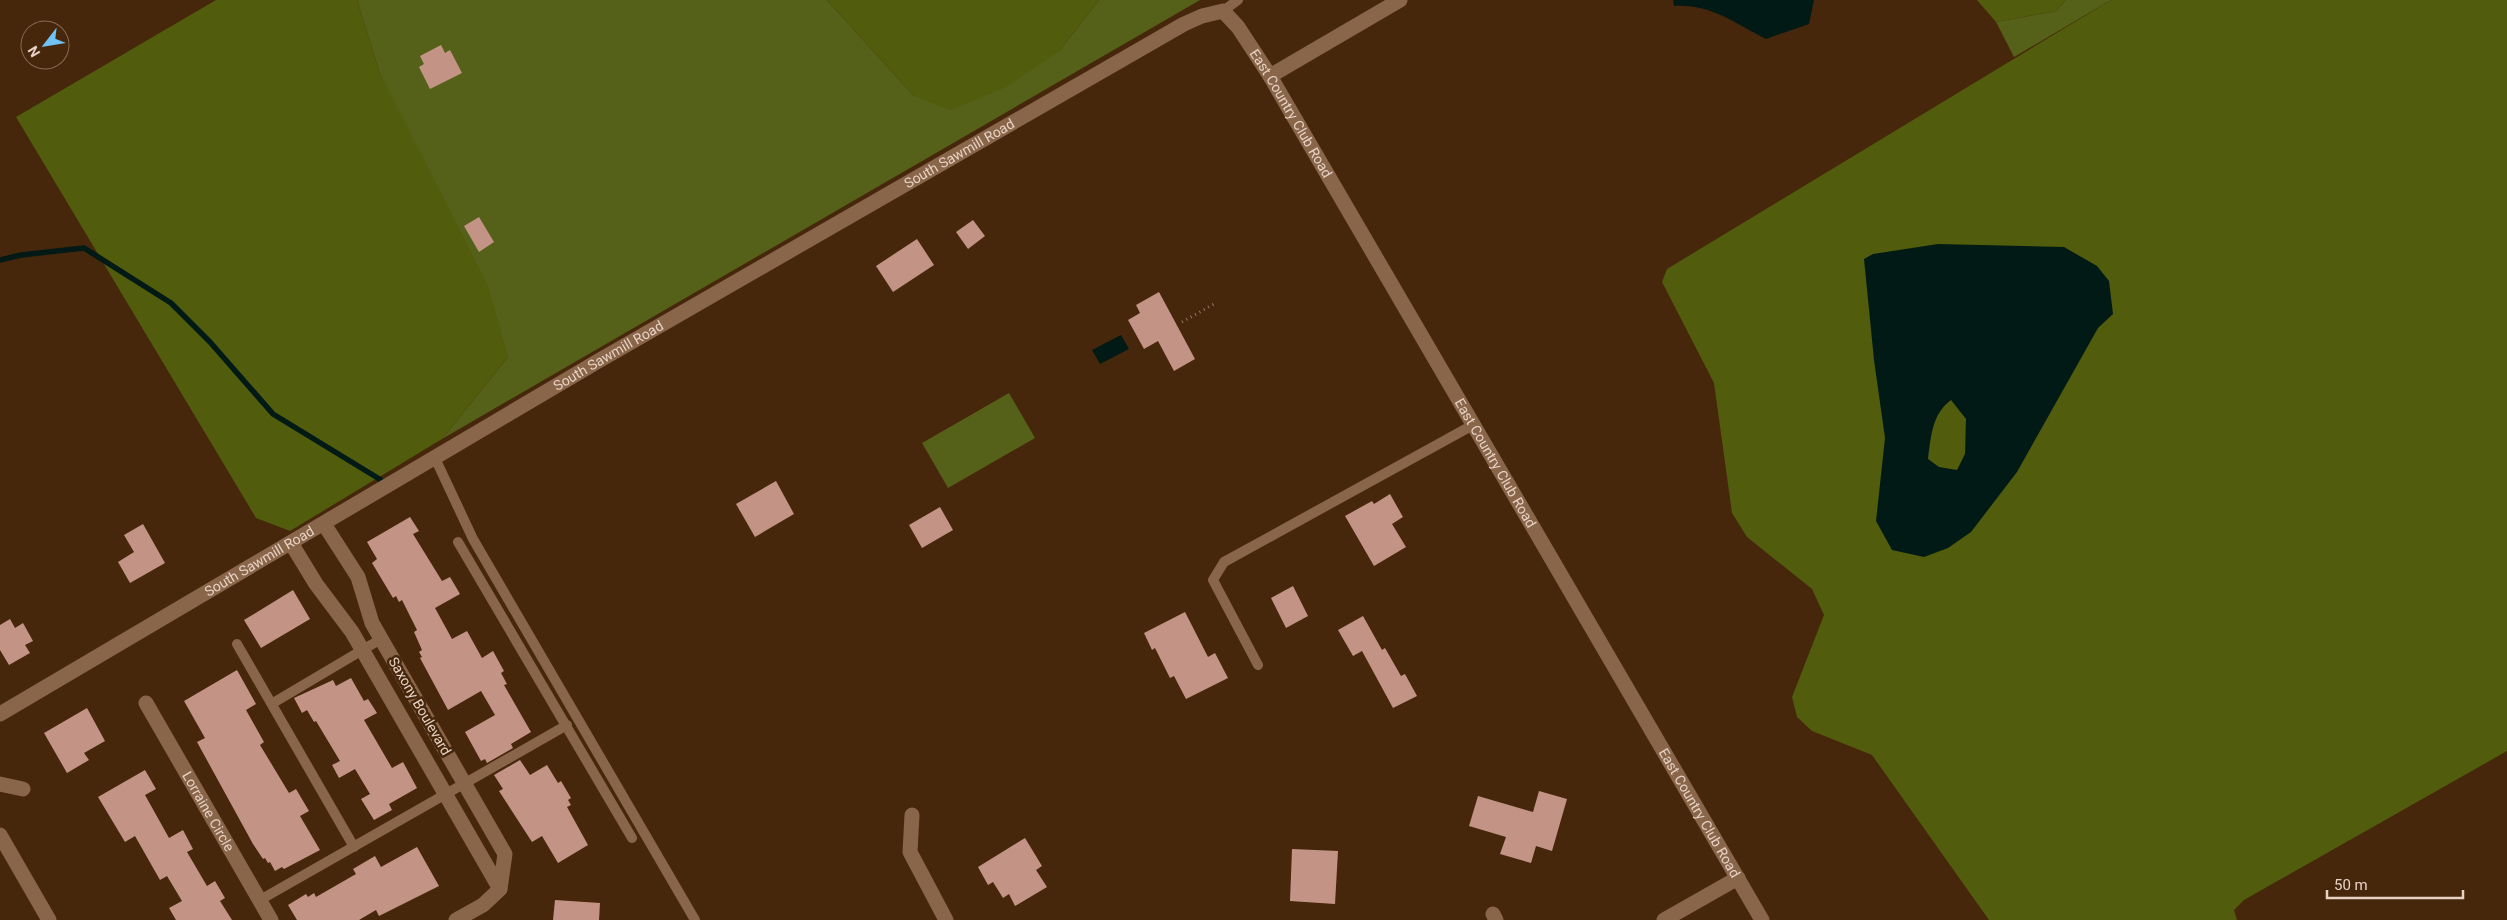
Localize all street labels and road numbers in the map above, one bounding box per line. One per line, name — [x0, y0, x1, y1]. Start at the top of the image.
street label: East Country Club Road — [1247, 46, 1335, 180]
street label: South Sawmill Road — [901, 115, 1017, 191]
street label: South Sawmill Road — [550, 317, 666, 394]
street label: East Country Club Road — [1452, 395, 1539, 530]
street label: South Sawmill Road — [202, 523, 317, 600]
street label: Saxony Boulevard — [385, 654, 455, 758]
street label: East Country Club Road — [1656, 745, 1743, 880]
street label: Lorraine Circle — [179, 768, 238, 854]

